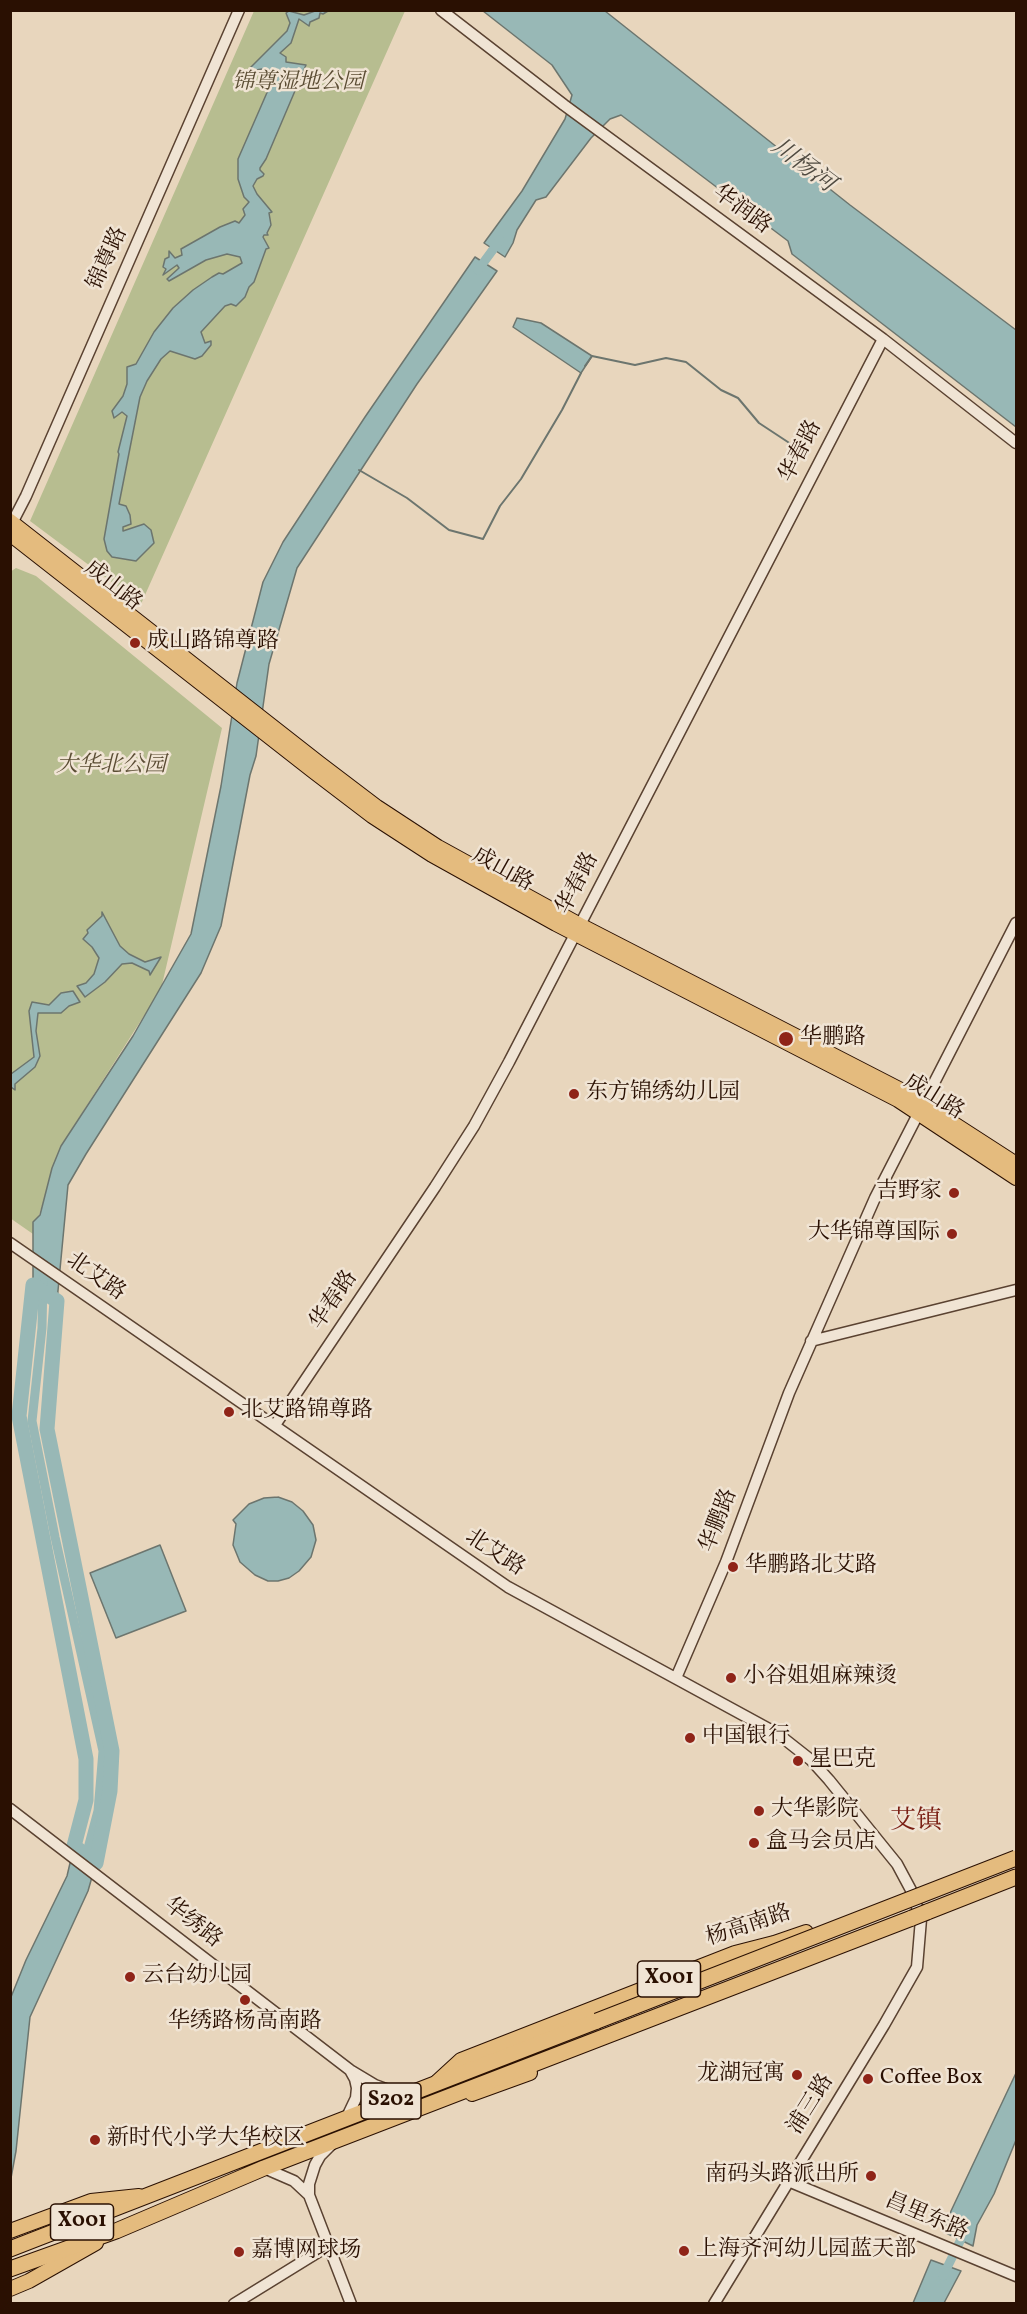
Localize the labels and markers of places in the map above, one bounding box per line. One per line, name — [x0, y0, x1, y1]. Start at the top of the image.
place label: 成山路锦尊路 — [147, 630, 279, 656]
marker: 成山路锦尊路 — [128, 636, 142, 650]
place label: 华鹏路 — [800, 1026, 866, 1052]
marker: 华鹏路 — [777, 1030, 795, 1048]
place label: 东方锦绣幼儿园 — [586, 1081, 740, 1107]
marker: 东方锦绣幼儿园 — [567, 1087, 581, 1101]
place label: 吉野家 — [876, 1180, 942, 1206]
marker: 吉野家 — [947, 1186, 961, 1200]
place label: 大华锦尊国际 — [808, 1221, 940, 1247]
marker: 大华锦尊国际 — [945, 1227, 959, 1241]
place label: 北艾路锦尊路 — [241, 1399, 373, 1425]
marker: 北艾路锦尊路 — [222, 1405, 236, 1419]
place label: 华鹏路北艾路 — [745, 1554, 877, 1580]
marker: 华鹏路北艾路 — [726, 1560, 740, 1574]
place label: 小谷姐姐麻辣烫 — [743, 1665, 897, 1691]
marker: 小谷姐姐麻辣烫 — [724, 1671, 738, 1685]
place label: 中国银行 — [702, 1725, 790, 1751]
marker: 中国银行 — [683, 1731, 697, 1745]
place label: 星巴克 — [810, 1748, 876, 1774]
marker: 星巴克 — [791, 1754, 805, 1768]
place label: 大华影院 — [771, 1798, 859, 1824]
marker: 大华影院 — [752, 1804, 766, 1818]
place label: 盒马会员店 — [766, 1830, 876, 1856]
marker: 盒马会员店 — [747, 1836, 761, 1850]
place label: 云台幼儿园 — [142, 1964, 252, 1990]
marker: 云台幼儿园 — [123, 1970, 137, 1984]
marker: 华绣路杨高南路 — [238, 1993, 252, 2007]
place label: 华绣路杨高南路 — [168, 2010, 322, 2036]
place label: 龙湖冠寓 — [697, 2062, 785, 2088]
place label: Coffee Box — [880, 2066, 982, 2092]
marker: 龙湖冠寓 — [790, 2068, 804, 2082]
marker: Coffee Box — [861, 2072, 875, 2086]
place label: 新时代小学大华校区 — [107, 2127, 305, 2153]
marker: 新时代小学大华校区 — [88, 2133, 102, 2147]
place label: 南码头路派出所 — [705, 2163, 859, 2189]
marker: 南码头路派出所 — [864, 2169, 878, 2183]
place label: 上海齐河幼儿园蓝天部 — [696, 2238, 916, 2264]
place label: 嘉博网球场 — [251, 2239, 361, 2265]
marker: 上海齐河幼儿园蓝天部 — [677, 2244, 691, 2258]
marker: 嘉博网球场 — [232, 2245, 246, 2259]

